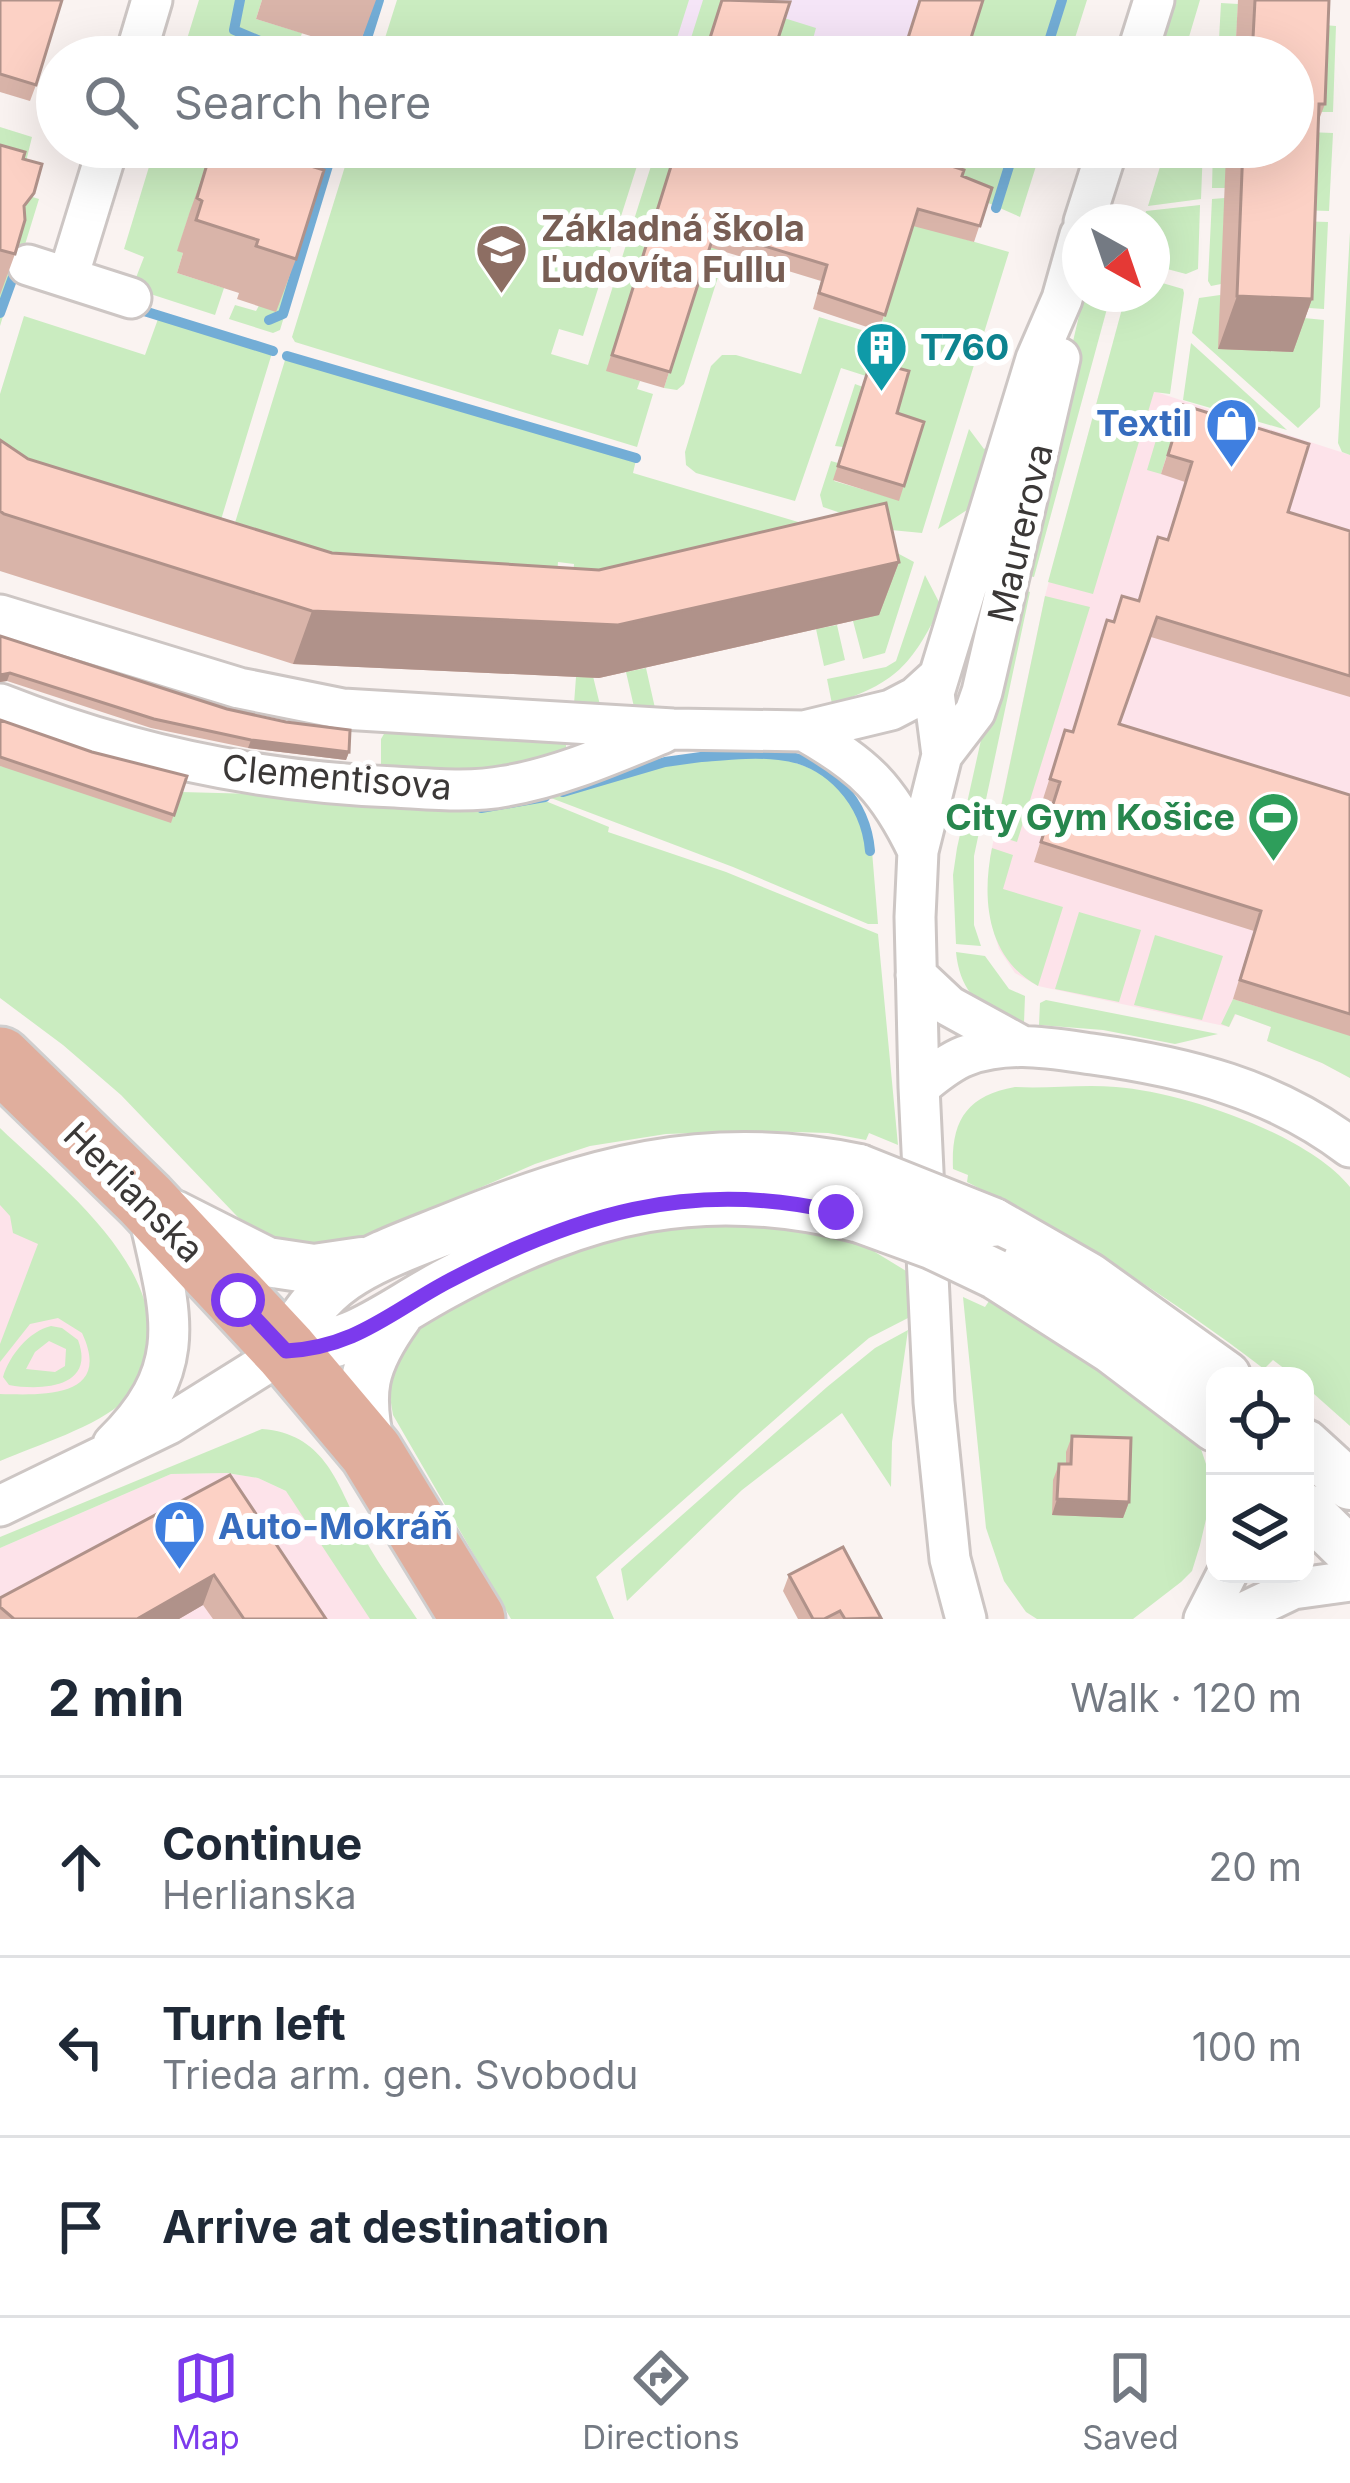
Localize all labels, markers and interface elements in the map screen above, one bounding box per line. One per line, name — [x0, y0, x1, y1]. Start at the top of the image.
search box — [36, 36, 1314, 168]
icon: search — [78, 69, 144, 135]
text: Search here — [174, 75, 431, 130]
north arrow — [1062, 204, 1170, 312]
place label: Základná škola Ľudovíta Fullu — [541, 206, 805, 291]
school or university icon: Základná škola Ľudovíta Fullu — [474, 221, 530, 295]
building icon: T760 — [853, 319, 909, 393]
place label: T760 — [920, 325, 1009, 369]
shop icon: Textil — [1203, 395, 1259, 469]
place label: Textil — [1096, 401, 1192, 445]
street label: Maurerova — [978, 439, 1062, 627]
street label: Clementisova — [220, 745, 454, 809]
sports icon: City Gym Košice — [1246, 789, 1302, 863]
place label: City Gym Košice — [945, 795, 1235, 839]
street label: Herlianska — [55, 1113, 213, 1271]
route end — [809, 1185, 863, 1239]
route start — [211, 1273, 265, 1327]
map controls — [1206, 1367, 1314, 1583]
button: locate — [1206, 1367, 1314, 1475]
button: layers — [1206, 1475, 1314, 1583]
shop icon: Auto-Mokráň — [151, 1498, 207, 1572]
place label: Auto-Mokráň — [218, 1504, 453, 1548]
text: 2 min — [48, 1667, 184, 1728]
text: Walk · 120 m — [1070, 1674, 1302, 1721]
text: Continue — [162, 1816, 362, 1871]
icon: ahead — [48, 1834, 114, 1900]
text: 20 m — [1208, 1843, 1302, 1890]
text: Herlianska — [162, 1871, 357, 1918]
text: Turn left — [162, 1996, 346, 2051]
icon: left — [48, 2014, 114, 2080]
text: 100 m — [1192, 2023, 1302, 2070]
text: Trieda arm. gen. Svobodu — [162, 2051, 638, 2098]
icon: arrive — [48, 2194, 114, 2260]
text: Arrive at destination — [162, 2199, 609, 2254]
tab: Map — [171, 2345, 240, 2457]
tab: Directions — [582, 2345, 740, 2457]
tab: Saved — [1082, 2345, 1179, 2457]

